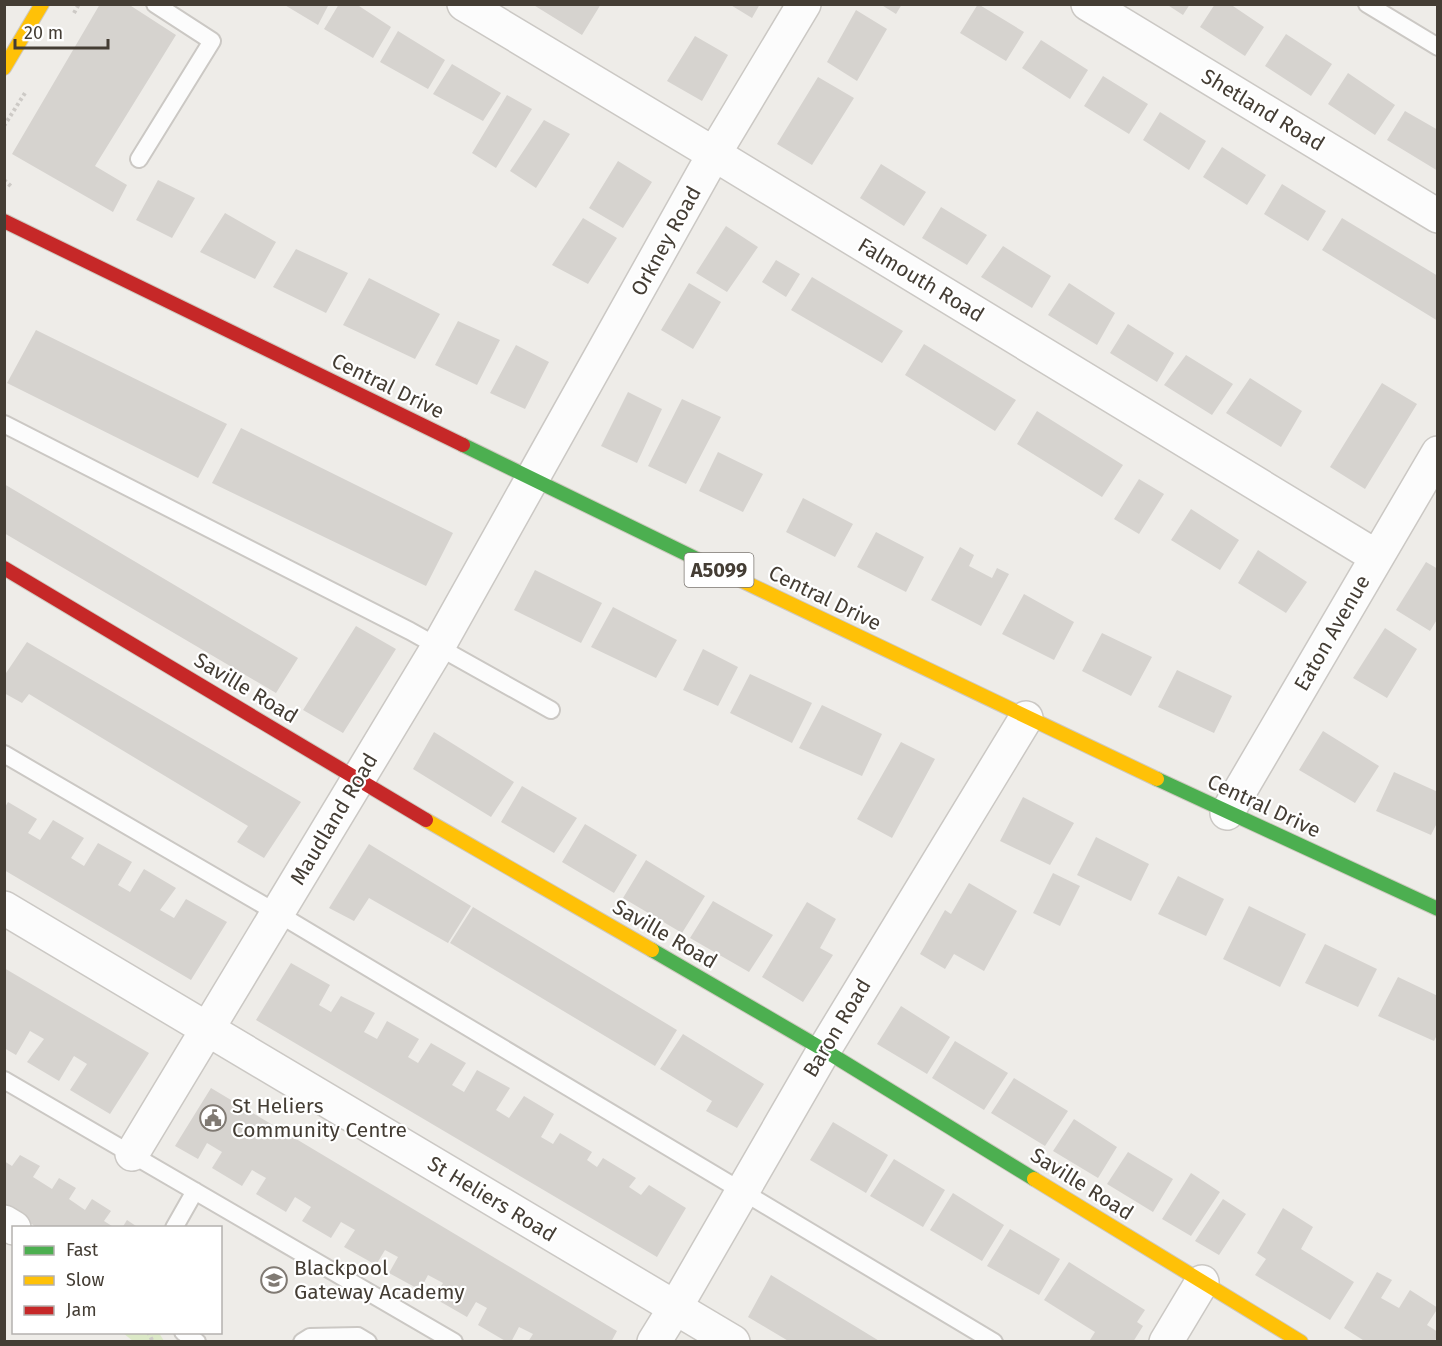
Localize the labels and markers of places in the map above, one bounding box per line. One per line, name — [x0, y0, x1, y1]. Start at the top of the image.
place label: St Heliers Community Centre — [232, 1093, 407, 1143]
public building icon: St Heliers Community Centre — [198, 1103, 228, 1133]
place label: Blackpool Gateway Academy — [294, 1255, 465, 1305]
school or university icon: Blackpool Gateway Academy — [259, 1265, 289, 1295]

